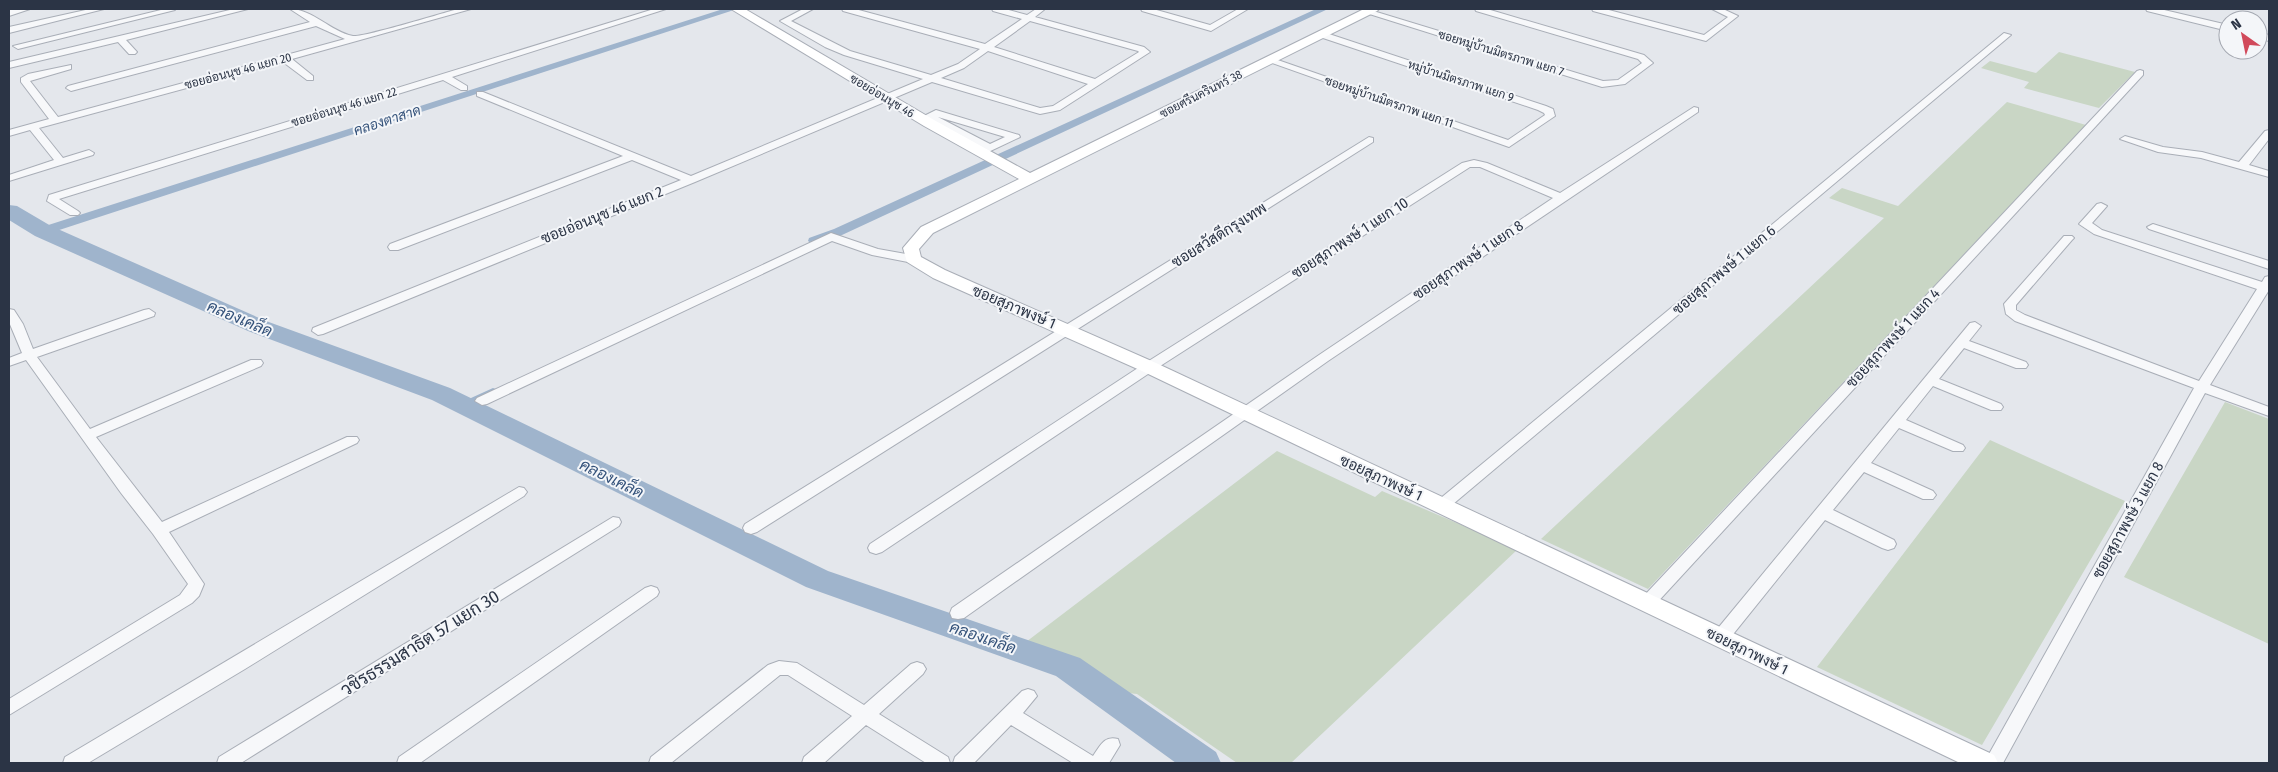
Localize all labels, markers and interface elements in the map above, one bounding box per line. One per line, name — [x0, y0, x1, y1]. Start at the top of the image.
north arrow — [2218, 10, 2268, 60]
text: N — [2228, 15, 2244, 34]
street label: ซอยหมู่บ้านมิตรภาพ แยก 7 — [1436, 27, 1566, 80]
street label: ซอยอ่อนนุช 46 แยก 20 — [183, 50, 294, 94]
street label: หมู่บ้านมิตรภาพ แยก 9 — [1406, 57, 1516, 106]
street label: ซอยศรีนครินทร์ 38 — [1157, 66, 1245, 121]
street label: ซอยอ่อนนุช 46 — [846, 71, 917, 122]
street label: ซอยหมู่บ้านมิตรภาพ แยก 11 — [1322, 73, 1455, 132]
street label: ซอยอ่อนนุช 46 แยก 22 — [290, 84, 399, 132]
water label: คลองตาสาด — [351, 102, 423, 139]
street label: ซอยอ่อนนุช 46 แยก 2 — [538, 181, 667, 250]
street label: ซอยสุภาพงษ์ 1 แยก 10 — [1288, 193, 1413, 284]
street label: ซอยสวัสดีกรุงเทพ — [1168, 198, 1271, 273]
street label: ซอยสุภาพงษ์ 1 แยก 8 — [1409, 216, 1528, 305]
street label: ซอยสุภาพงษ์ 1 แยก 6 — [1668, 221, 1781, 320]
street label: ซอยสุภาพงษ์ 1 — [969, 280, 1059, 335]
street label: ซอยสุภาพงษ์ 1 แยก 4 — [1842, 284, 1945, 393]
water label: คลองเคล็ด — [204, 293, 277, 341]
street label: ซอยสุภาพงษ์ 1 — [1336, 450, 1426, 507]
water label: คลองเคล็ด — [577, 451, 649, 502]
street label: ซอยสุภาพงษ์ 3 แยก 8 — [2088, 458, 2169, 582]
street label: วชิรธรรมสาธิต 57 แยก 30 — [336, 585, 504, 701]
water label: คลองเคล็ด — [947, 613, 1020, 658]
street label: ซอยสุภาพงษ์ 1 — [1702, 623, 1791, 680]

